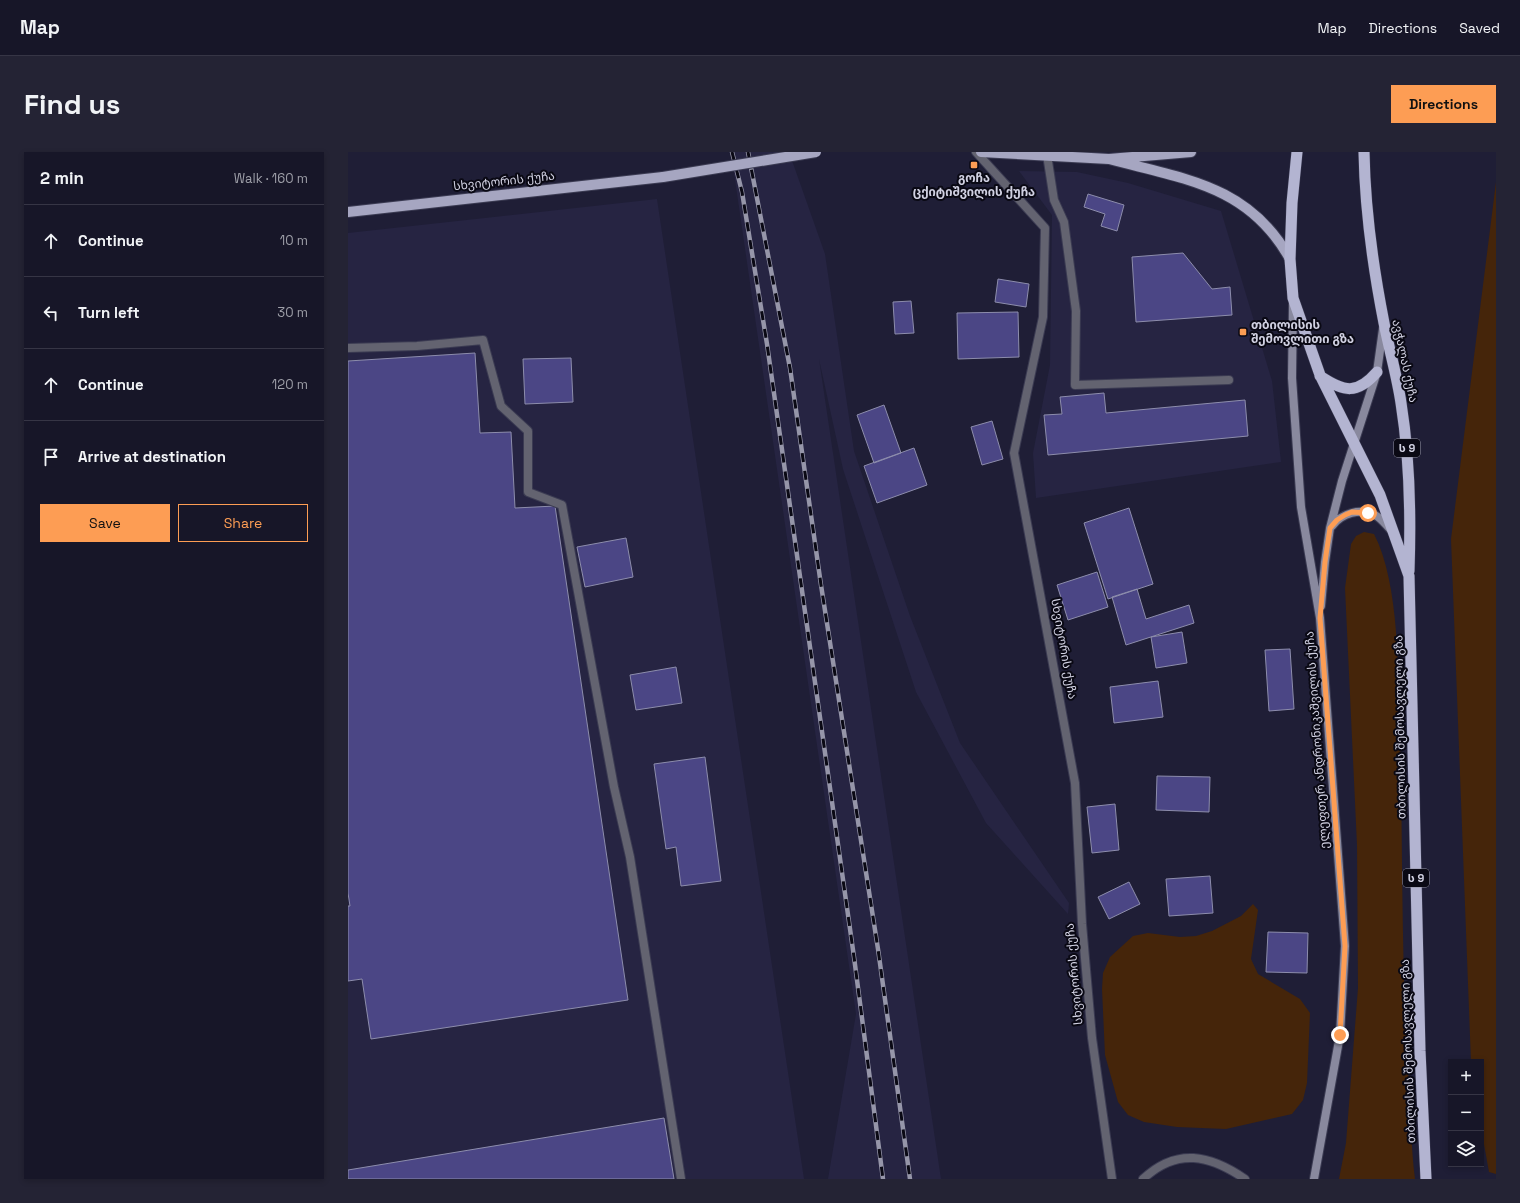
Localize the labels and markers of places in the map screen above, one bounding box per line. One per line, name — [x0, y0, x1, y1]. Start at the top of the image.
marker: გოჩა ცქიტიშვილის ქუჩა — [969, 160, 979, 170]
place label: გოჩა ცქიტიშვილის ქუჩა — [913, 170, 1035, 200]
place label: თბილისის შემოვლითი გზა — [1251, 317, 1354, 347]
marker: თბილისის შემოვლითი გზა — [1238, 327, 1248, 337]

